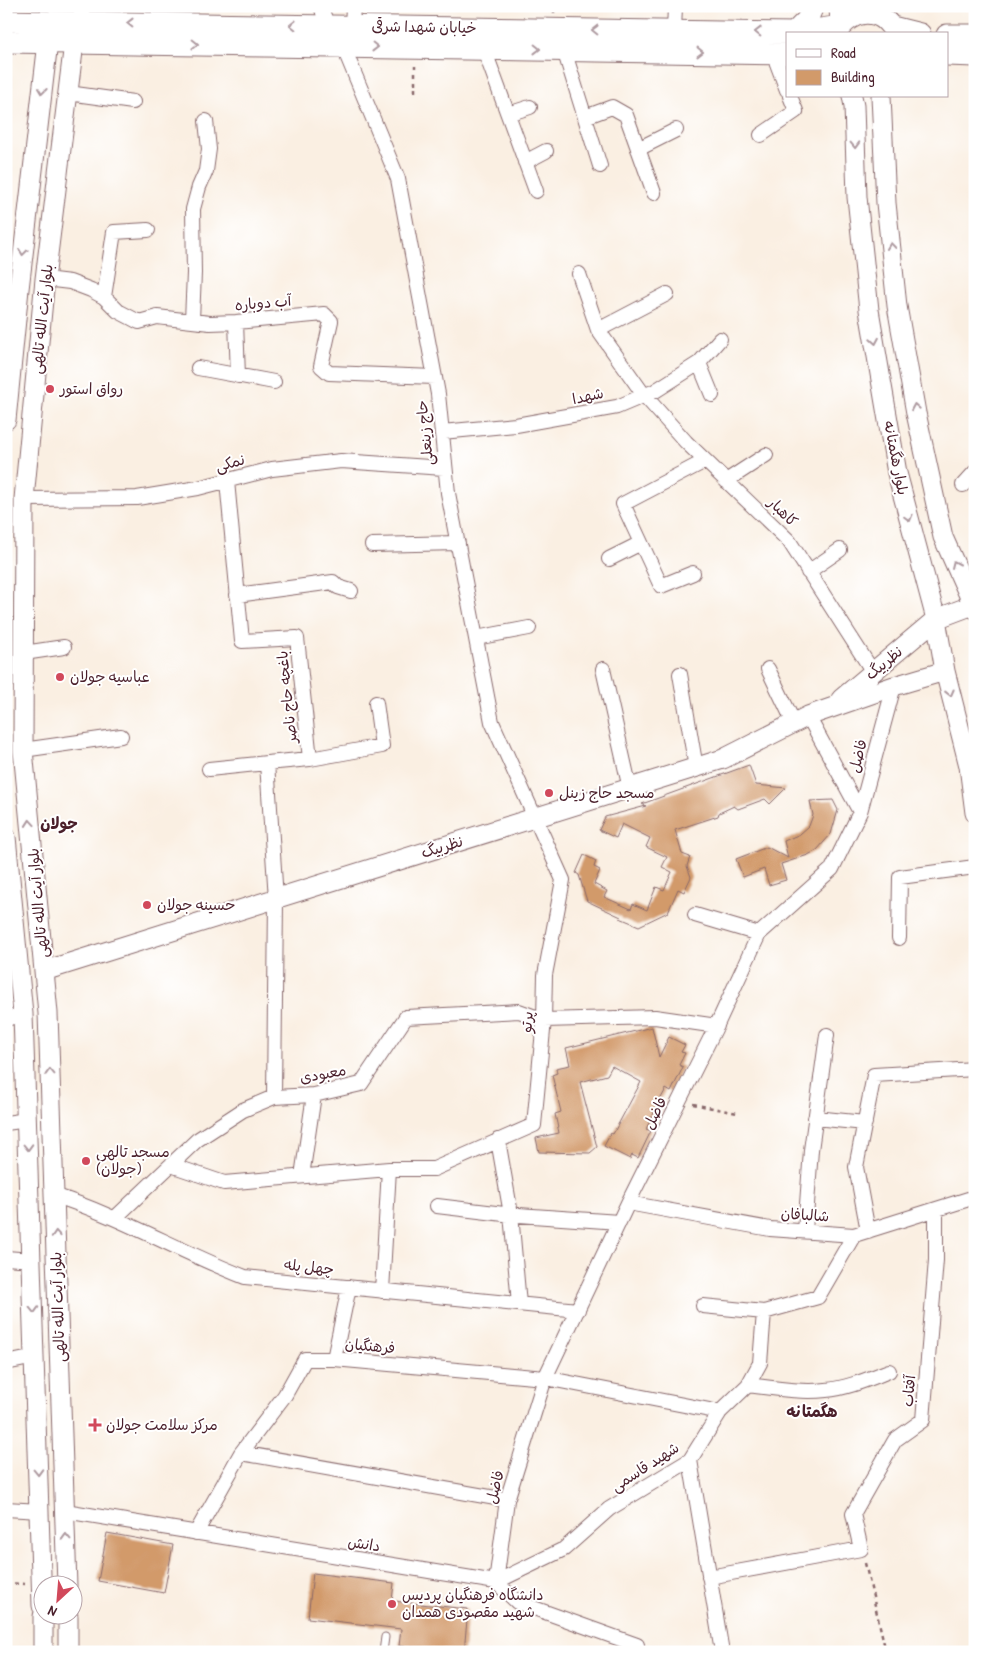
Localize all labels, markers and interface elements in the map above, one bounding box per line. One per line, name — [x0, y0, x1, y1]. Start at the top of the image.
street label: خیابان شهدا شرقی — [371, 15, 477, 38]
one-way arrow — [126, 18, 134, 28]
one-way arrow — [288, 20, 296, 30]
one-way arrow — [591, 25, 598, 35]
one-way arrow — [753, 27, 761, 37]
legend — [786, 32, 948, 98]
one-way arrow — [191, 39, 199, 50]
one-way arrow — [372, 42, 379, 52]
text: Road — [831, 42, 856, 63]
one-way arrow — [534, 44, 542, 55]
one-way arrow — [696, 47, 704, 57]
text: Building — [831, 66, 875, 87]
one-way arrow — [37, 87, 48, 95]
one-way arrow — [850, 142, 860, 149]
one-way arrow — [886, 242, 897, 250]
one-way arrow — [18, 248, 29, 256]
street label: بلوار آیت الله تالهی — [25, 263, 58, 375]
street label: آب دوباره — [234, 289, 293, 315]
one-way arrow — [869, 337, 879, 346]
place label: رواق استور — [59, 378, 123, 399]
street label: شهدا — [570, 382, 606, 409]
marker: رواق استور — [44, 383, 56, 395]
street label: حاج زینعلی — [411, 399, 438, 467]
one-way arrow — [910, 403, 920, 411]
street label: بلوار هگمتانه — [879, 419, 914, 497]
street label: نمکی — [213, 449, 247, 477]
street label: کاهبار — [763, 491, 803, 531]
one-way arrow — [903, 513, 913, 521]
one-way arrow — [951, 560, 962, 569]
street label: نظربیگ — [861, 641, 907, 684]
street label: باغچه حاج ناصر — [271, 650, 302, 746]
place label: عباسیه جولان — [70, 666, 150, 687]
marker: عباسیه جولان — [54, 671, 66, 683]
one-way arrow — [944, 688, 955, 697]
street label: فاضل — [843, 737, 872, 775]
place label: مسجد حاج زینل — [559, 782, 654, 803]
marker: مسجد حاج زینل — [543, 787, 555, 799]
district label: جولان — [40, 812, 78, 834]
one-way arrow — [25, 819, 36, 827]
street label: نظربیگ — [418, 830, 465, 863]
street label: بلوار آیت الله تالهی — [22, 847, 53, 959]
place label: حسینه جولان — [157, 894, 236, 915]
marker: حسینه جولان — [141, 899, 153, 911]
street label: پرتو — [515, 1010, 538, 1035]
street label: معبودی — [298, 1059, 348, 1088]
one-way arrow — [45, 1068, 55, 1076]
street label: فاضل — [637, 1093, 672, 1133]
place label: مسجد تالهی (جولان) — [96, 1141, 170, 1179]
one-way arrow — [23, 1143, 34, 1151]
marker: مسجد تالهی (جولان) — [80, 1155, 92, 1167]
street label: شالبافان — [780, 1202, 830, 1227]
one-way arrow — [50, 1230, 61, 1238]
street label: بلوار آیت الله تالهی — [45, 1251, 70, 1363]
street label: چهل پله — [283, 1253, 335, 1280]
one-way arrow — [28, 1306, 39, 1314]
street label: فرهنگیان — [344, 1333, 396, 1358]
street label: آفتاب — [897, 1373, 920, 1408]
district label: هگمتانه — [787, 1400, 837, 1422]
place label: مرکز سلامت جولان — [106, 1414, 218, 1435]
marker: مرکز سلامت جولان — [88, 1418, 102, 1432]
street label: شهید قاسمی — [607, 1437, 683, 1496]
one-way arrow — [33, 1468, 44, 1476]
street label: فاضل — [480, 1468, 509, 1506]
street label: دانش — [346, 1531, 382, 1556]
one-way arrow — [60, 1533, 71, 1541]
north arrow — [32, 1576, 82, 1626]
place label: دانشگاه فرهنگیان پردیس شهید مقصودی همدان — [402, 1584, 544, 1622]
marker: دانشگاه فرهنگیان پردیس شهید مقصودی همدان — [386, 1598, 398, 1610]
text: N — [44, 1602, 60, 1622]

